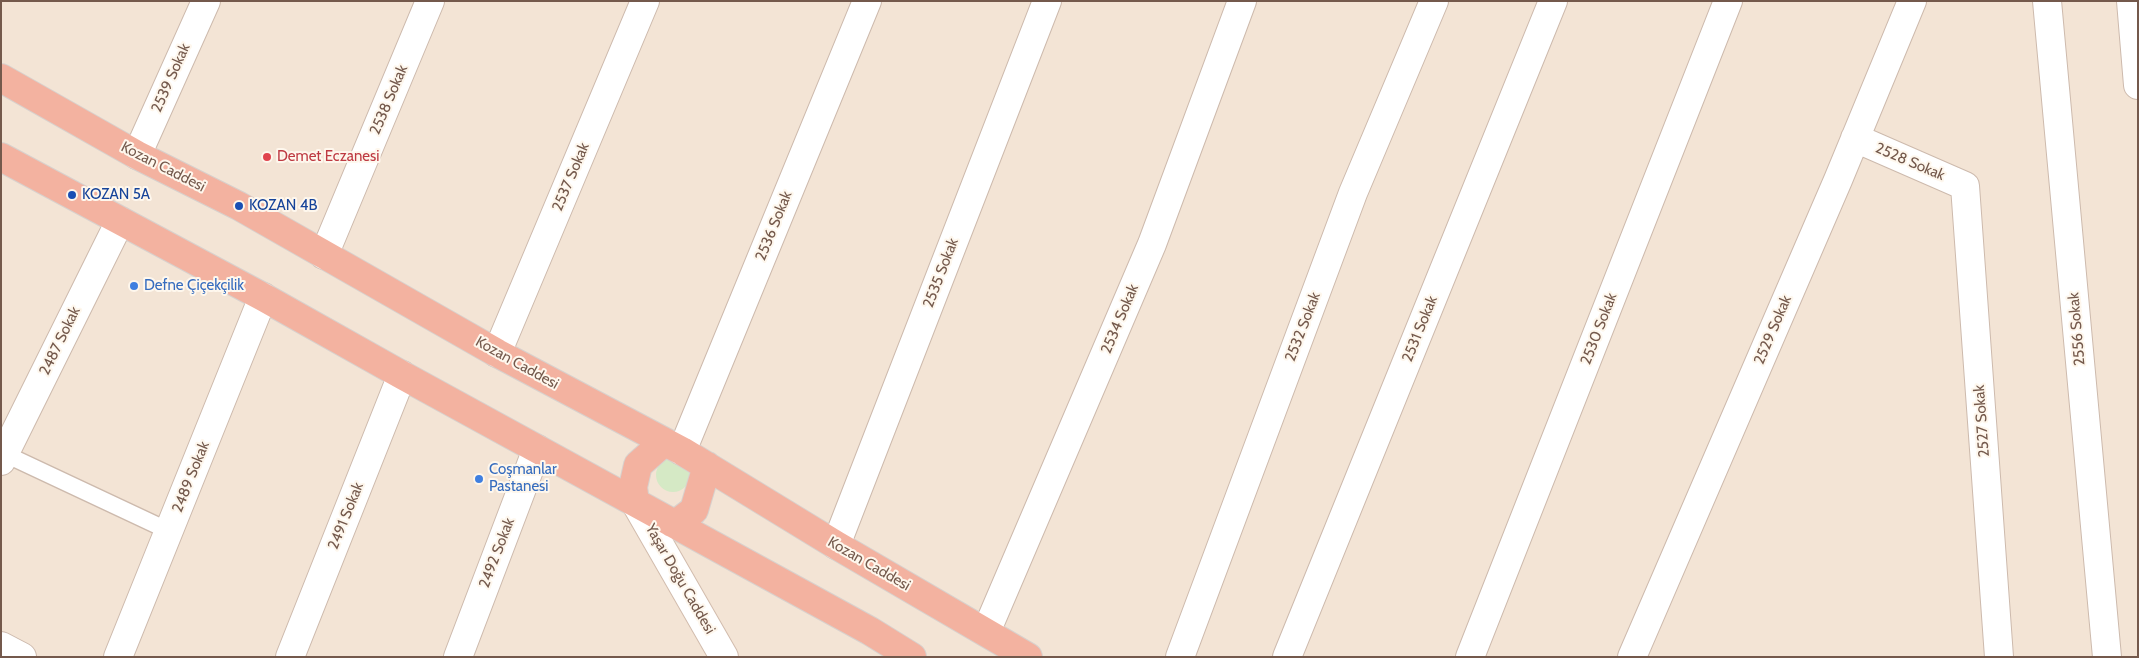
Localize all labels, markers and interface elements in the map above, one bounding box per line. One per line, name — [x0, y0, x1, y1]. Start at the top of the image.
street label: 2539 Sokak — [148, 41, 194, 115]
street label: 2538 Sokak — [366, 62, 412, 138]
street label: Kozan Caddesi — [118, 138, 208, 196]
street label: 2528 Sokak — [1872, 139, 1948, 185]
street label: 2537 Sokak — [549, 140, 593, 214]
place label: Demet Eczanesi — [277, 148, 379, 166]
marker: Demet Eczanesi — [261, 151, 273, 163]
place label: KOZAN 5A — [82, 186, 150, 204]
marker: KOZAN 5A — [66, 189, 78, 201]
street label: 2536 Sokak — [752, 189, 796, 263]
place label: KOZAN 4B — [249, 197, 317, 215]
marker: KOZAN 4B — [233, 200, 245, 212]
street label: 2535 Sokak — [919, 236, 963, 310]
place label: Defne Çiçekçilik — [144, 277, 244, 295]
marker: Defne Çiçekçilik — [128, 280, 140, 292]
street label: 2534 Sokak — [1097, 282, 1143, 356]
street label: 2532 Sokak — [1282, 290, 1324, 364]
street label: 2530 Sokak — [1577, 291, 1621, 367]
street label: 2556 Sokak — [2065, 292, 2089, 366]
street label: 2531 Sokak — [1399, 293, 1441, 365]
street label: 2529 Sokak — [1750, 293, 1796, 367]
street label: 2487 Sokak — [36, 304, 84, 378]
street label: Kozan Caddesi — [472, 333, 562, 393]
street label: 2527 Sokak — [1970, 384, 1994, 458]
street label: 2489 Sokak — [169, 439, 213, 515]
place label: Coşmanlar Pastanesi — [489, 461, 557, 496]
marker: Coşmanlar Pastanesi — [473, 473, 485, 485]
street label: 2491 Sokak — [324, 480, 368, 552]
street label: 2492 Sokak — [475, 515, 519, 591]
street label: Yaşar Doğu Caddesi — [641, 521, 719, 637]
street label: Kozan Caddesi — [825, 533, 913, 595]

